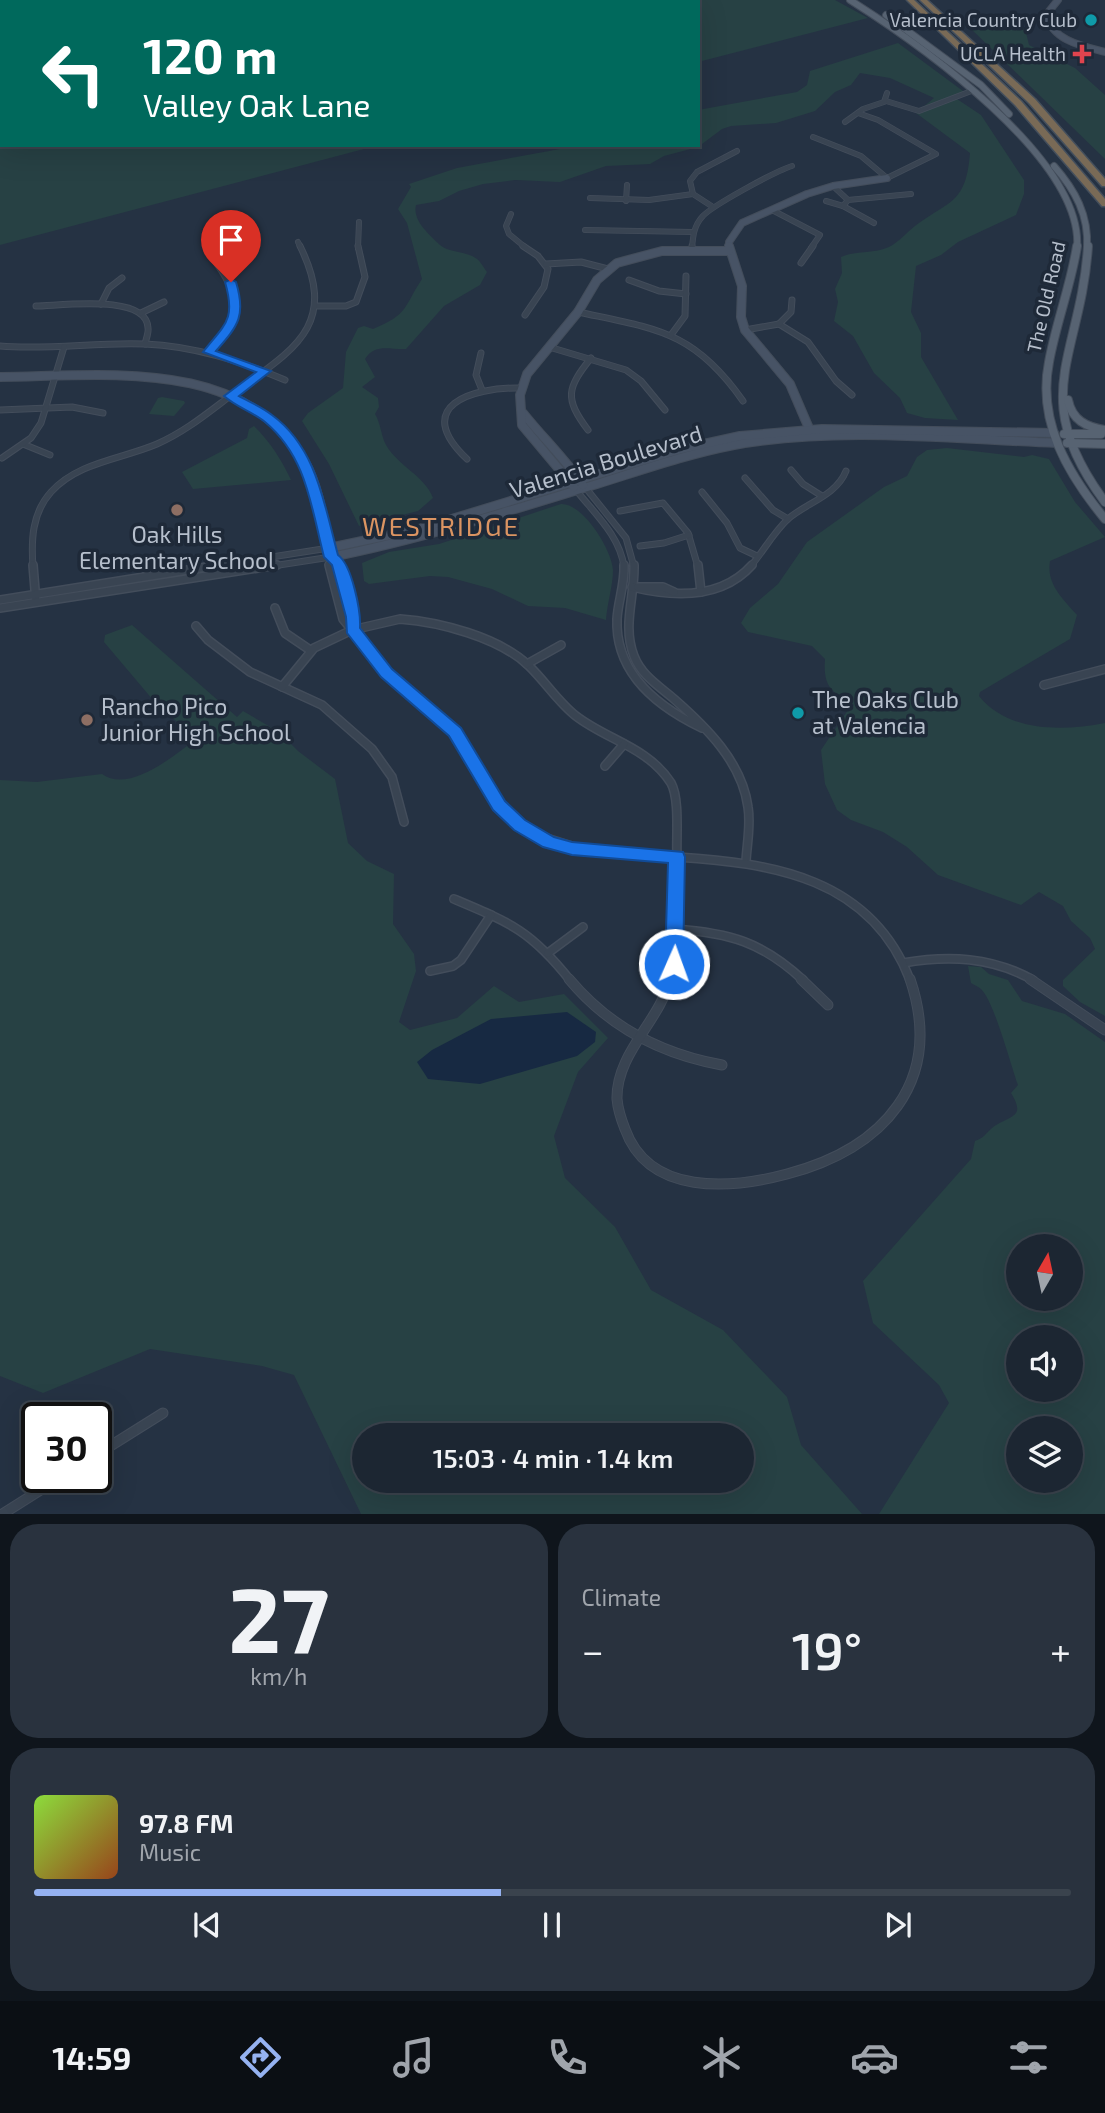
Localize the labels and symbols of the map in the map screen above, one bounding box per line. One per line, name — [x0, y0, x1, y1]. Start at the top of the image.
place label: Valencia Country Club — [890, 8, 1077, 31]
marker: Valencia Country Club — [1083, 12, 1099, 28]
place label: UCLA Health — [960, 42, 1066, 65]
marker: UCLA Health — [1072, 44, 1092, 64]
pin — [201, 210, 261, 282]
street label: The Old Road — [1022, 239, 1070, 355]
street label: Valencia Boulevard — [506, 418, 705, 504]
marker: Oak Hills Elementary School — [169, 502, 185, 518]
district label: WESTRIDGE — [362, 510, 520, 541]
place label: Oak Hills Elementary School — [79, 520, 275, 574]
place label: The Oaks Club at Valencia — [812, 685, 959, 739]
place label: Rancho Pico Junior High School — [101, 692, 291, 746]
marker: The Oaks Club at Valencia — [790, 705, 806, 721]
marker: Rancho Pico Junior High School — [79, 712, 95, 728]
position arrow — [637, 927, 711, 1001]
north arrow — [1006, 1234, 1083, 1311]
speed limit sign: 30 — [21, 1402, 112, 1493]

